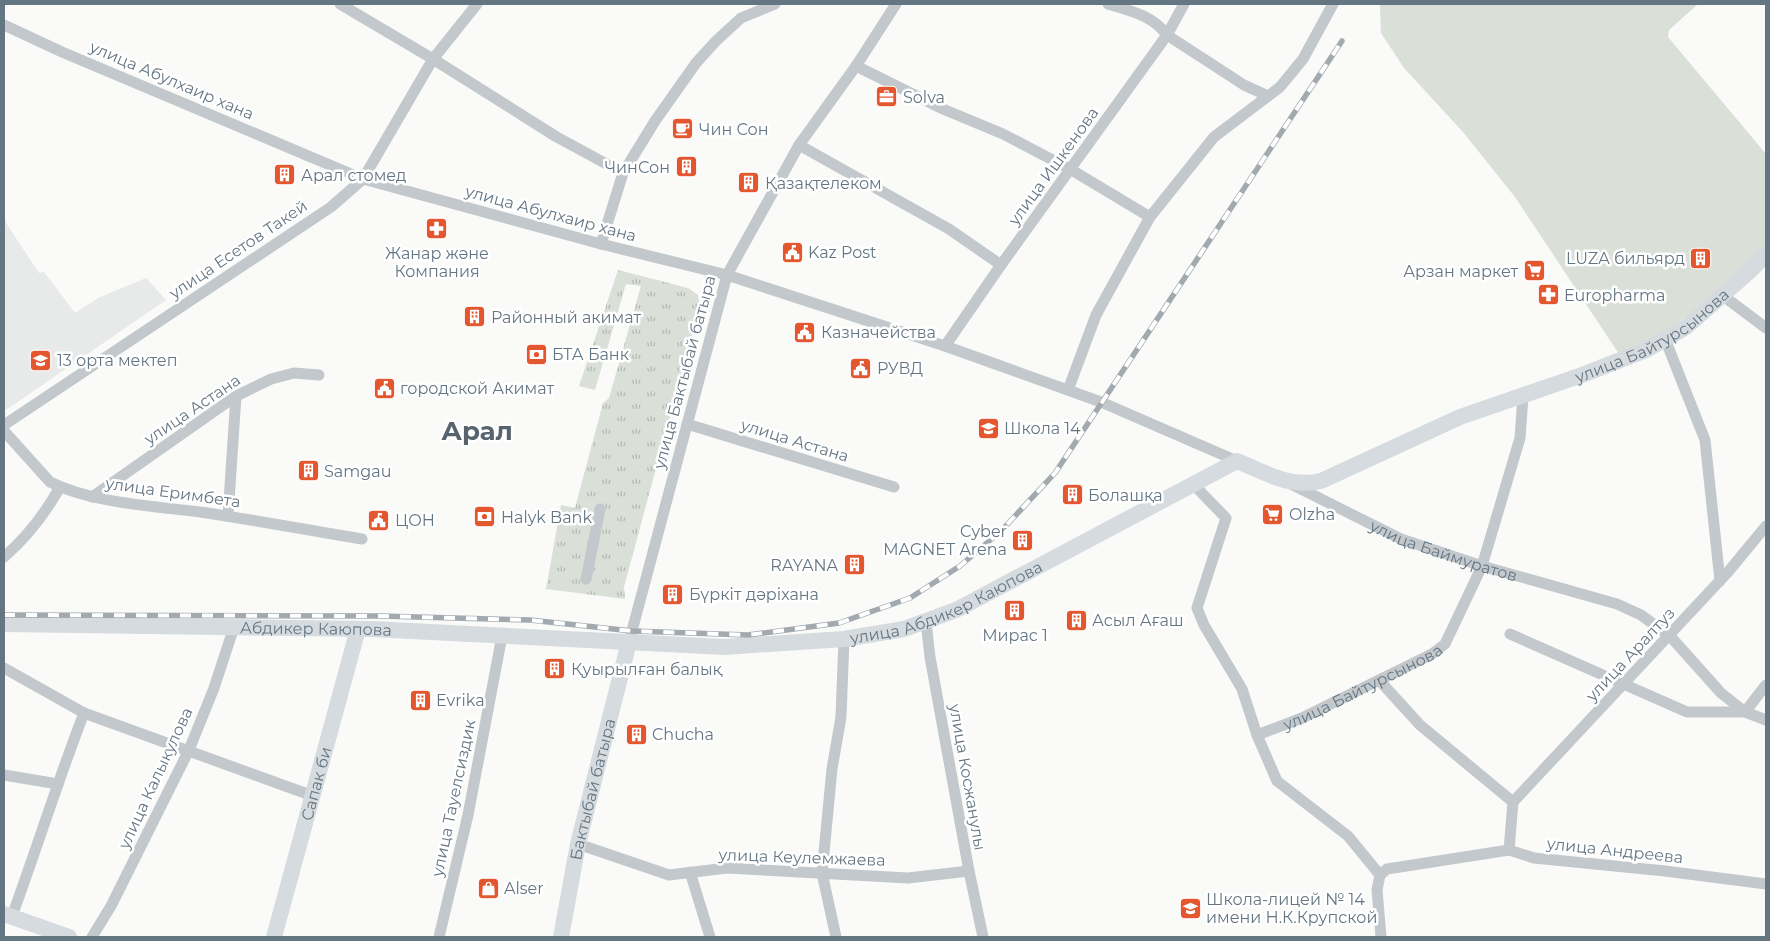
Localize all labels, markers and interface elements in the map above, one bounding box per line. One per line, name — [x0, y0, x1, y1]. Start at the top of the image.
street label: улица Абулхаир хана — [86, 37, 257, 124]
office icon: Solva — [875, 85, 899, 109]
place label: Solva — [903, 88, 945, 107]
street label: улица Ишкенова — [1004, 104, 1103, 230]
cafe icon: Чин Сон — [671, 117, 695, 141]
place label: Чин Сон — [699, 120, 769, 139]
building icon: ЧинСон — [674, 155, 698, 179]
place label: ЧинСон — [605, 158, 670, 177]
building icon: Арал стомед — [273, 163, 297, 187]
place label: Арал стомед — [301, 166, 406, 185]
building icon: Қазақтелеком — [737, 171, 761, 195]
place label: Қазақтелеком — [765, 174, 882, 193]
street label: улица Абулхаир хана — [462, 181, 638, 245]
street label: улица Есетов Такей — [165, 196, 311, 303]
pharmacy icon: Жанар және Компания — [425, 217, 449, 241]
public building icon: Kaz Post — [780, 240, 804, 264]
place label: Kaz Post — [808, 243, 877, 262]
place label: Жанар және Компания — [385, 244, 489, 281]
building icon: LUZA бильярд — [1689, 246, 1713, 270]
place label: LUZA бильярд — [1566, 249, 1685, 268]
supermarket icon: Арзан маркет — [1522, 259, 1546, 283]
place label: Арзан маркет — [1403, 262, 1518, 281]
street label: улица Бактыбай батыра — [649, 273, 719, 472]
pharmacy icon: Europharma — [1536, 283, 1560, 307]
street label: улица Байтурсынова — [1572, 285, 1733, 387]
place label: Europharma — [1564, 286, 1665, 305]
building icon: Районный акимат — [463, 305, 487, 329]
place label: Районный акимат — [491, 308, 642, 327]
public building icon: Казначейства — [793, 320, 817, 344]
place label: Казначейства — [821, 323, 936, 342]
bank icon: БТА Банк — [524, 342, 548, 366]
place label: БТА Банк — [552, 345, 630, 364]
school or university icon: 13 орта мектеп — [29, 348, 53, 372]
place label: 13 орта мектеп — [57, 351, 177, 370]
public building icon: РУВД — [849, 356, 873, 380]
place label: РУВД — [877, 359, 923, 378]
street label: улица Астана — [140, 370, 244, 449]
public building icon: городской Акимат — [372, 376, 396, 400]
place label: городской Акимат — [400, 379, 554, 398]
district label: Арал — [441, 415, 513, 447]
street label: улица Астана — [738, 415, 851, 466]
school or university icon: Школа 14 — [976, 416, 1000, 440]
place label: Школа 14 — [1004, 419, 1081, 438]
building icon: Samgau — [296, 459, 320, 483]
place label: Samgau — [324, 462, 391, 481]
street label: улица Еримбета — [103, 473, 242, 511]
building icon: Болашқа — [1060, 483, 1084, 507]
place label: Болашқа — [1088, 486, 1163, 505]
supermarket icon: Olzha — [1261, 502, 1285, 526]
bank icon: Halyk Bank — [473, 505, 497, 529]
place label: Olzha — [1289, 505, 1335, 524]
public building icon: ЦОН — [367, 508, 391, 532]
place label: Halyk Bank — [501, 508, 592, 527]
place label: ЦОН — [395, 511, 435, 530]
street label: улица Баймуратов — [1366, 516, 1519, 585]
place label: Cyber MAGNET Arena — [883, 522, 1007, 559]
building icon: Cyber MAGNET Arena — [1011, 528, 1035, 552]
building icon: RAYANA — [842, 553, 866, 577]
place label: RAYANA — [770, 556, 839, 575]
street label: улица Абдикер Каюпова — [848, 557, 1046, 648]
building icon: Бүркіт дәріхана — [661, 582, 685, 606]
place label: Бүркіт дәріхана — [689, 585, 819, 604]
building icon: Мирас 1 — [1003, 599, 1027, 623]
street label: улица Аралтуз — [1581, 603, 1679, 706]
building icon: Асыл Ағаш — [1064, 608, 1088, 632]
place label: Асыл Ағаш — [1092, 611, 1184, 630]
street label: Абдикер Каюпова — [240, 618, 392, 640]
place label: Мирас 1 — [982, 626, 1048, 645]
street label: улица Байтурсынова — [1279, 640, 1447, 735]
building icon: Қуырылған балық — [543, 657, 567, 681]
place label: Қуырылған балық — [571, 660, 723, 679]
building icon: Evrika — [408, 688, 432, 712]
place label: Evrika — [436, 691, 485, 710]
street label: улица Косжанулы — [945, 701, 990, 852]
street label: улица Калыкулова — [114, 704, 197, 853]
street label: улица Тауелсиздик — [427, 717, 480, 879]
street label: Бактыбай батыра — [566, 717, 619, 862]
building icon: Chucha — [624, 722, 648, 746]
place label: Chucha — [652, 725, 714, 744]
street label: Сапак би — [297, 745, 335, 823]
street label: улица Андреева — [1545, 834, 1684, 867]
street label: улица Кеулемжаева — [717, 845, 886, 870]
shop icon: Alser — [476, 876, 500, 900]
place label: Alser — [504, 879, 544, 898]
place label: Школа-лицей № 14 имени Н.К.Крупской — [1206, 890, 1377, 927]
school or university icon: Школа-лицей № 14 имени Н.К.Крупской — [1178, 896, 1202, 920]

